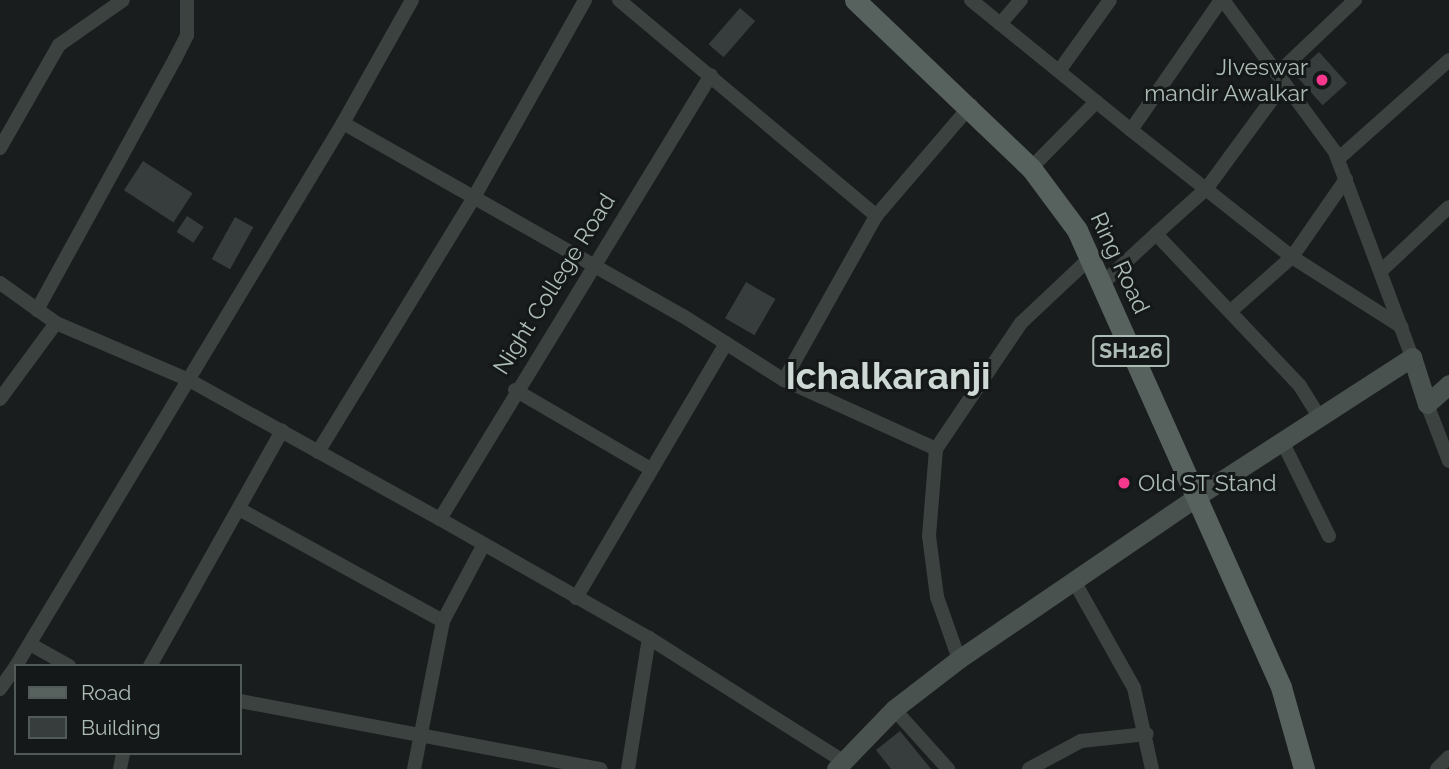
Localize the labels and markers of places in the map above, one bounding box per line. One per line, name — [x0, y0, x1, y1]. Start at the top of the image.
place label: JIveswar mandir Awalkar — [1143, 53, 1308, 107]
marker: JIveswar mandir Awalkar — [1314, 72, 1330, 88]
place label: Old ST Stand — [1138, 469, 1277, 497]
marker: Old ST Stand — [1116, 475, 1132, 491]

